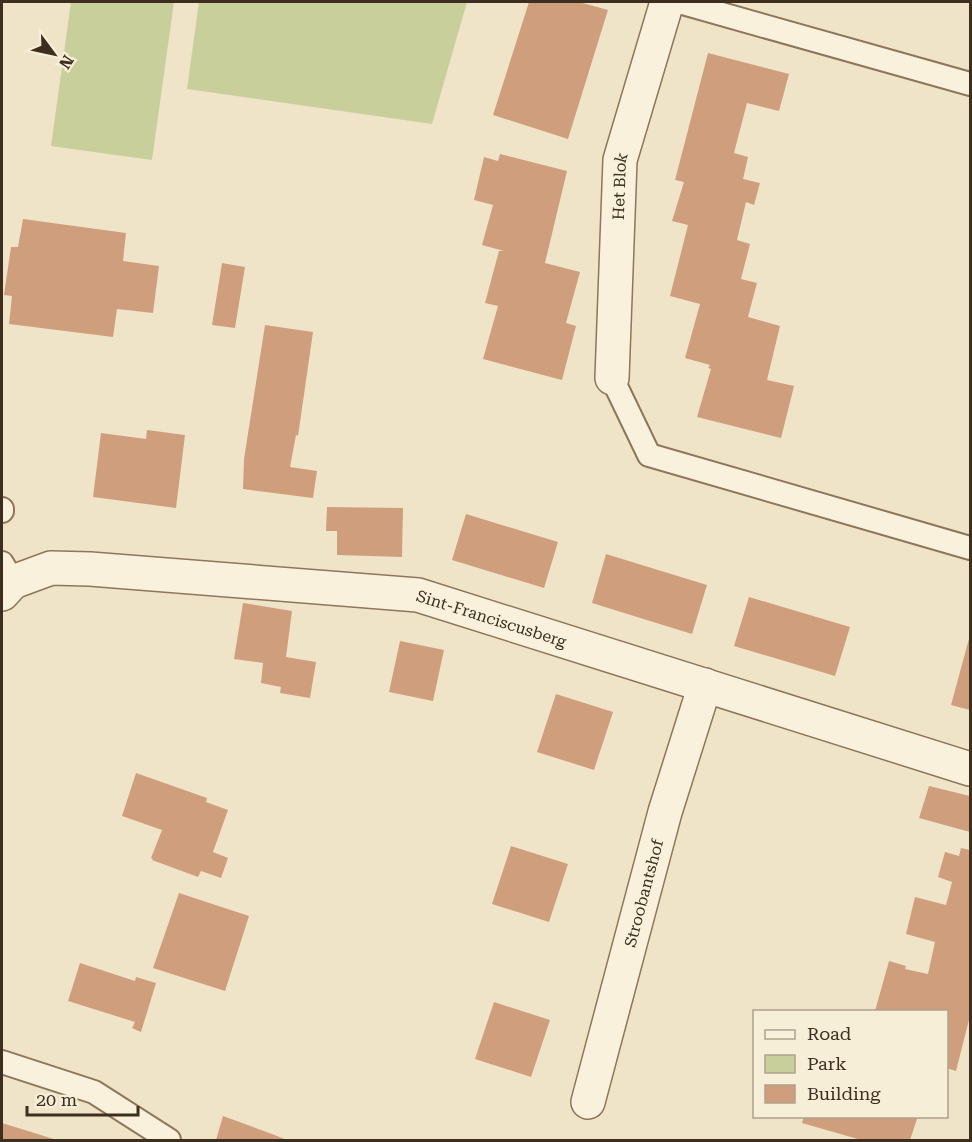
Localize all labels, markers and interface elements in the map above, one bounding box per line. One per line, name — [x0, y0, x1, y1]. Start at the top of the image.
north arrow — [24, 24, 84, 84]
text: N — [55, 52, 77, 72]
street label: Het Blok — [608, 150, 631, 220]
street label: Sint-Franciscusberg — [414, 586, 570, 651]
street label: Stroobantshof — [620, 836, 667, 949]
legend — [753, 1010, 948, 1118]
text: Road — [807, 1023, 852, 1044]
text: Park — [807, 1053, 847, 1074]
scale bar — [27, 1079, 138, 1117]
text: Building — [807, 1083, 881, 1104]
text: 20 m — [36, 1089, 77, 1110]

